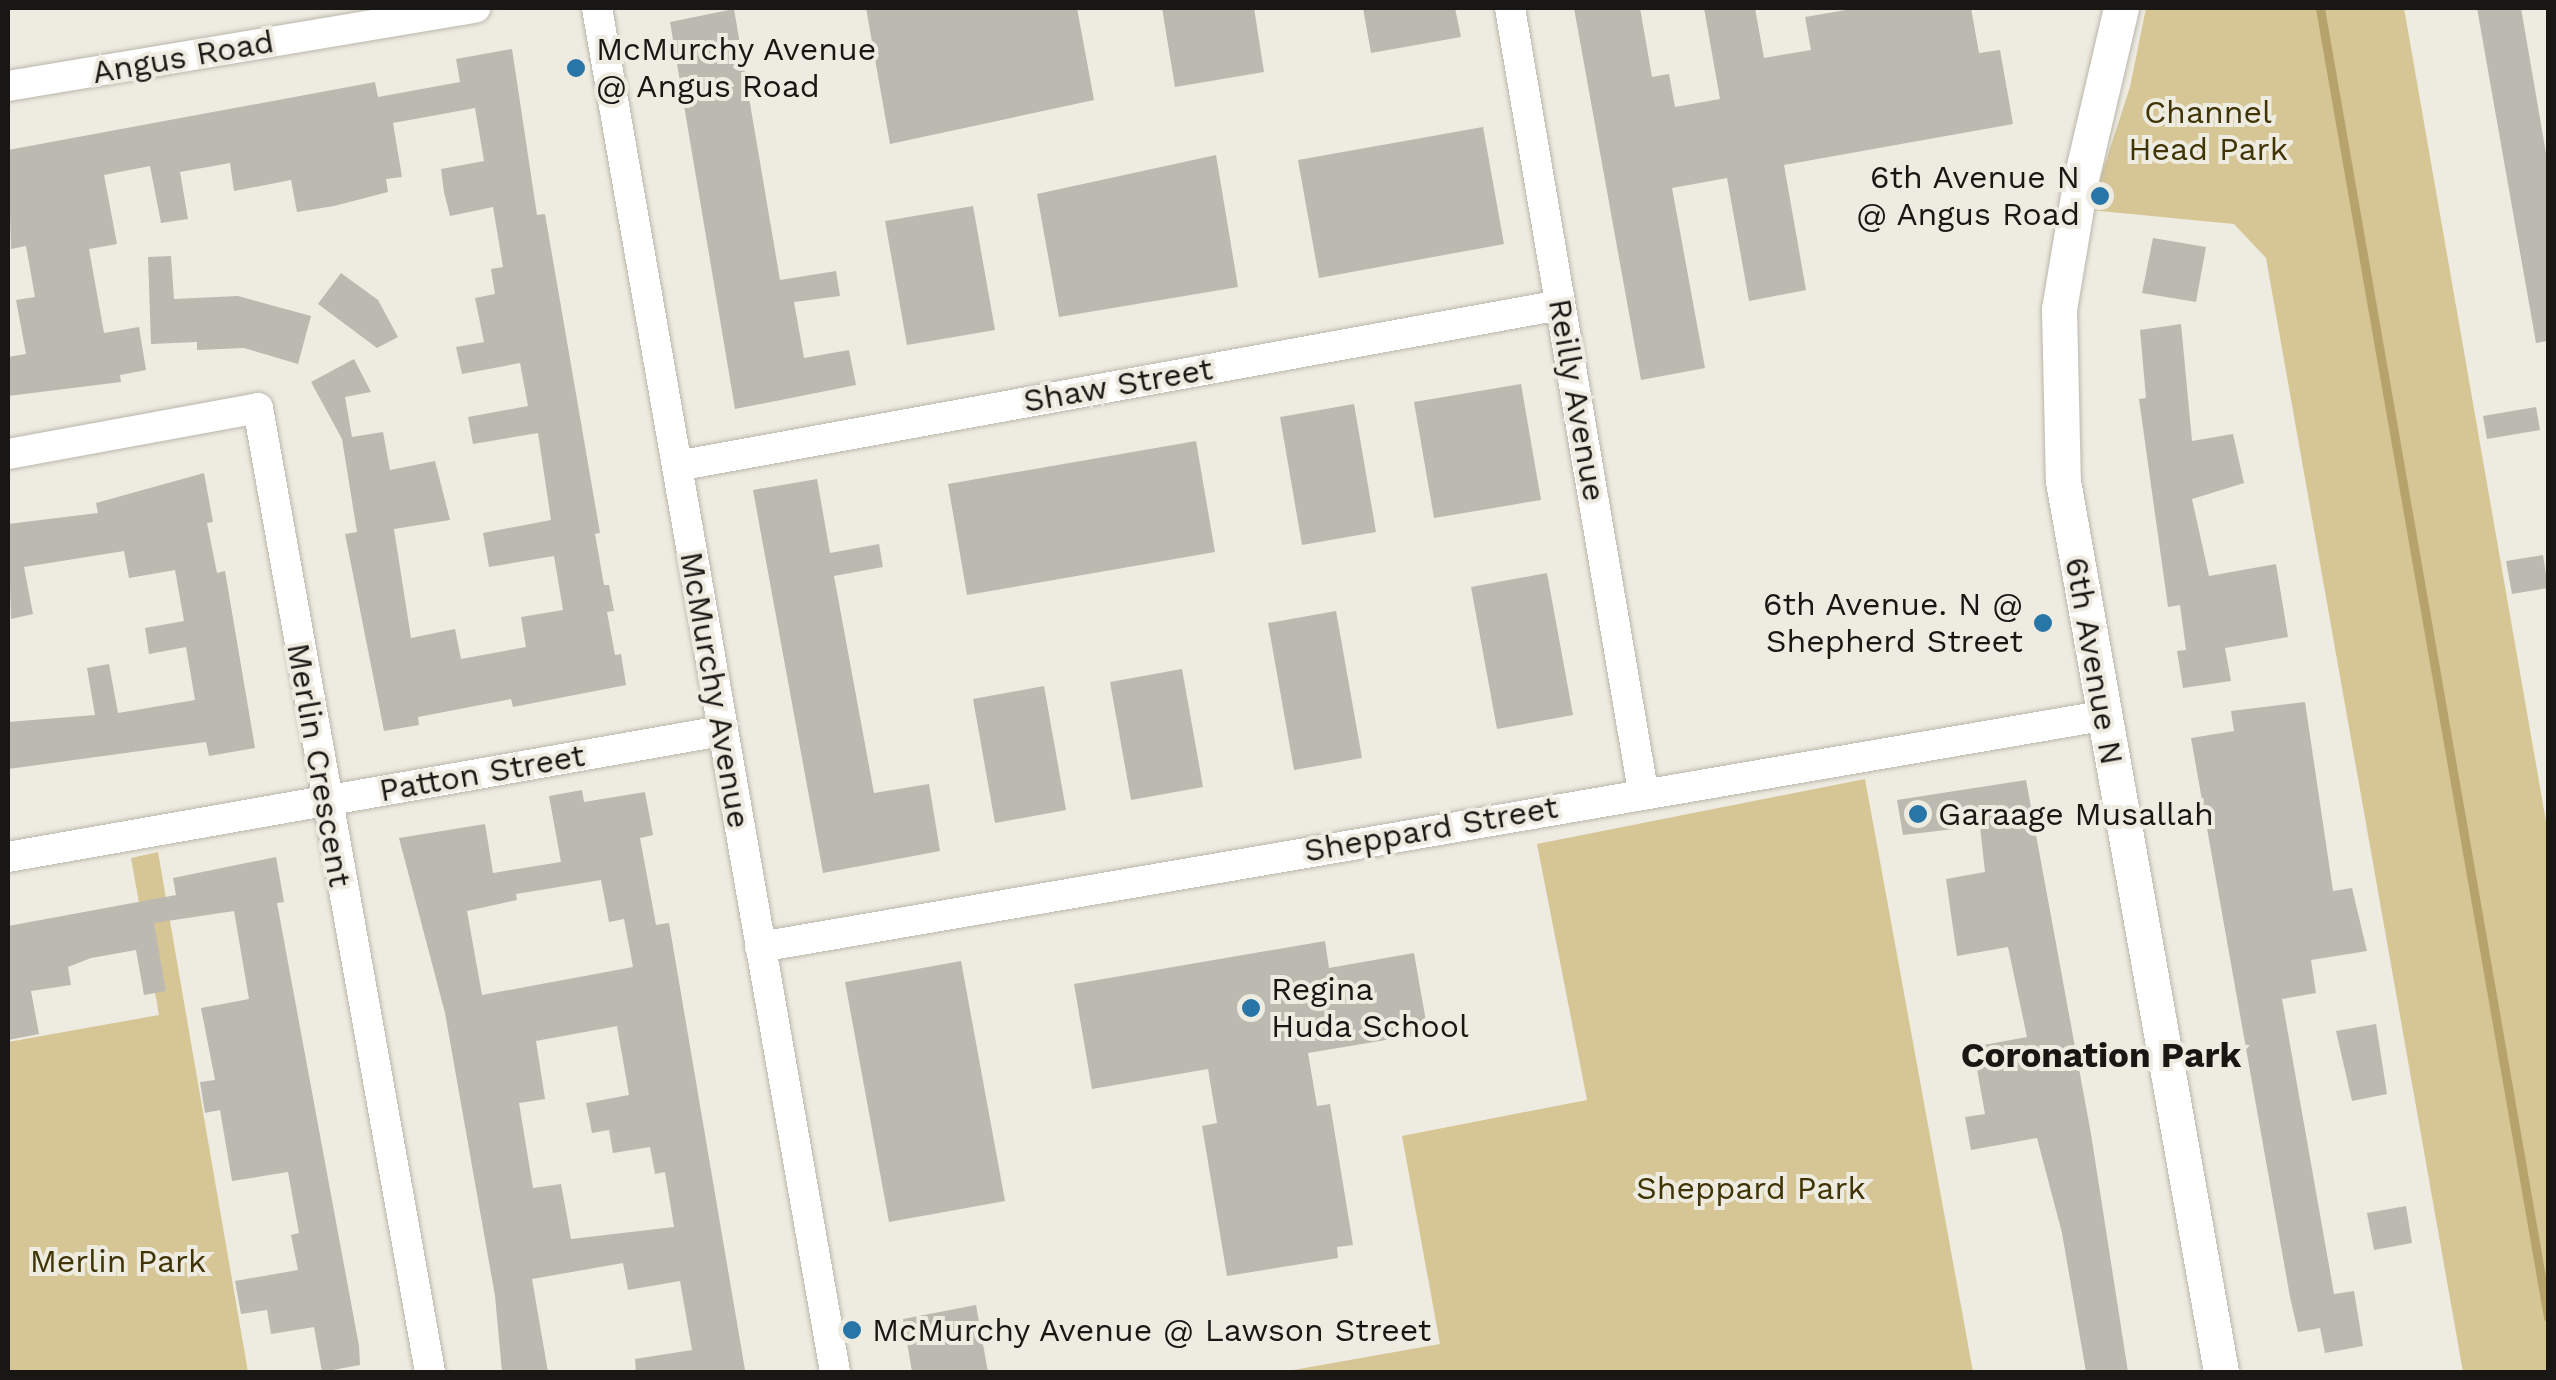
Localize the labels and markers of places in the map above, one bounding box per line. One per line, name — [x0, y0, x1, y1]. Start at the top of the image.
place label: McMurchy Avenue @ Angus Road — [596, 31, 878, 106]
marker: McMurchy Avenue @ Angus Road — [565, 57, 587, 79]
place label: 6th Avenue N @ Angus Road — [1855, 159, 2080, 234]
marker: 6th Avenue N @ Angus Road — [2089, 185, 2111, 207]
place label: 6th Avenue. N @ Shepherd Street — [1762, 586, 2023, 661]
marker: 6th Avenue. N @ Shepherd Street — [2032, 612, 2054, 634]
place label: Garaage Musallah — [1938, 795, 2214, 833]
marker: Garaage Musallah — [1907, 803, 1929, 825]
place label: Regina Huda School — [1271, 971, 1469, 1046]
marker: Regina Huda School — [1240, 997, 1262, 1019]
place label: McMurchy Avenue @ Lawson Street — [872, 1311, 1433, 1349]
marker: McMurchy Avenue @ Lawson Street — [841, 1319, 863, 1341]

